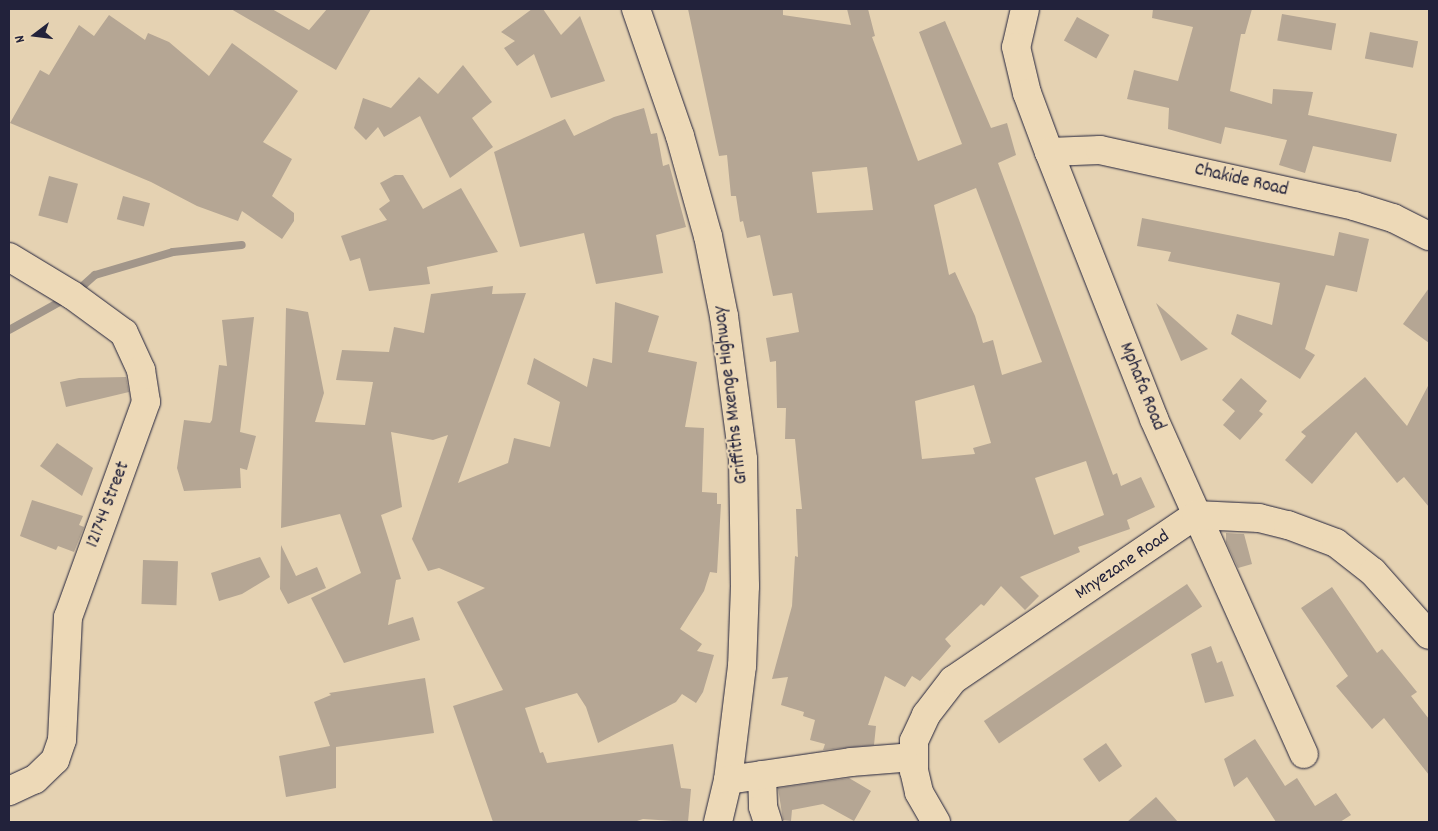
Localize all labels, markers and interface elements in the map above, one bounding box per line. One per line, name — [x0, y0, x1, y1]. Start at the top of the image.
north arrow — [10, 10, 60, 60]
text: N — [10, 33, 31, 45]
street label: Chakide Road — [1192, 159, 1290, 203]
street label: Griffiths Mxenge Highway — [710, 305, 754, 485]
street label: Mphafa Road — [1113, 340, 1169, 434]
street label: 121744 Street — [82, 459, 136, 551]
street label: Mnyezane Road — [1071, 526, 1175, 606]

